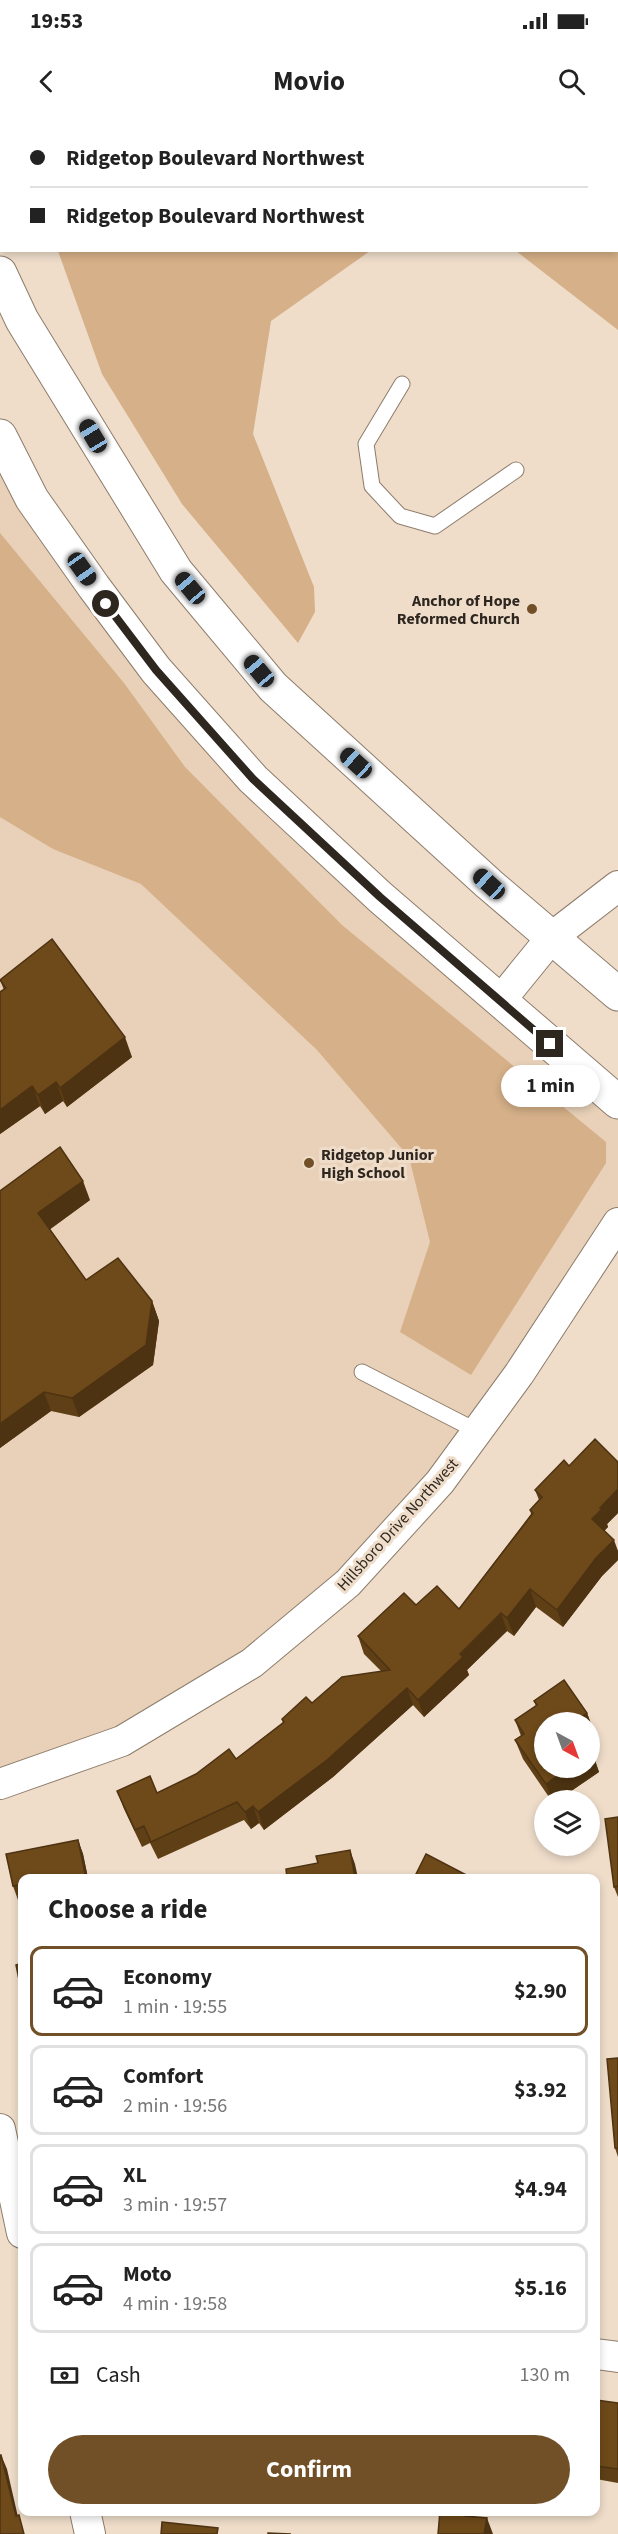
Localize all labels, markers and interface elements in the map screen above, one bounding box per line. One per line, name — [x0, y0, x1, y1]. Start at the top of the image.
text: 19:53 — [30, 5, 83, 37]
text: Movio — [273, 62, 345, 101]
icon: back — [30, 65, 63, 98]
icon: search — [555, 65, 588, 98]
text: Ridgetop Boulevard Northwest — [66, 142, 364, 174]
text: Ridgetop Boulevard Northwest — [66, 200, 364, 232]
car — [76, 416, 110, 456]
car — [64, 549, 100, 589]
car — [172, 568, 208, 608]
route start — [92, 590, 119, 617]
place label: Anchor of Hope Reformed Church — [397, 590, 520, 630]
marker: Anchor of Hope Reformed Church — [525, 602, 539, 616]
car — [241, 651, 277, 691]
car — [337, 744, 375, 782]
car — [470, 865, 508, 903]
route end — [536, 1030, 563, 1057]
callout: 1 min — [500, 1065, 600, 1107]
text: 1 min — [526, 1072, 575, 1100]
place label: Ridgetop Junior High School — [321, 1144, 435, 1184]
marker: Ridgetop Junior High School — [302, 1156, 316, 1170]
street label: Hillsboro Drive Northwest — [332, 1453, 464, 1596]
north arrow — [534, 1712, 600, 1778]
map controls — [534, 1712, 600, 1856]
button: layers — [534, 1790, 600, 1856]
text: Choose a ride — [48, 1890, 208, 1929]
text: Economy — [123, 1961, 212, 1993]
icon: car — [51, 1964, 105, 2018]
text: $2.90 — [514, 1975, 567, 2007]
text: 1 min · 19:55 — [123, 1993, 227, 2021]
text: Comfort — [123, 2060, 204, 2092]
icon: car — [51, 2063, 105, 2117]
text: $3.92 — [514, 2074, 567, 2106]
text: 2 min · 19:56 — [123, 2092, 227, 2120]
text: XL — [123, 2159, 147, 2191]
icon: car — [51, 2162, 105, 2216]
text: $4.94 — [514, 2173, 567, 2205]
text: 3 min · 19:57 — [123, 2191, 227, 2219]
text: Moto — [123, 2258, 172, 2290]
icon: car — [51, 2261, 105, 2315]
text: $5.16 — [514, 2272, 567, 2304]
text: 4 min · 19:58 — [123, 2290, 227, 2318]
icon: cash — [48, 2359, 81, 2392]
text: Cash — [96, 2359, 141, 2391]
text: 130 m — [520, 2361, 570, 2389]
button: Confirm — [48, 2435, 570, 2504]

